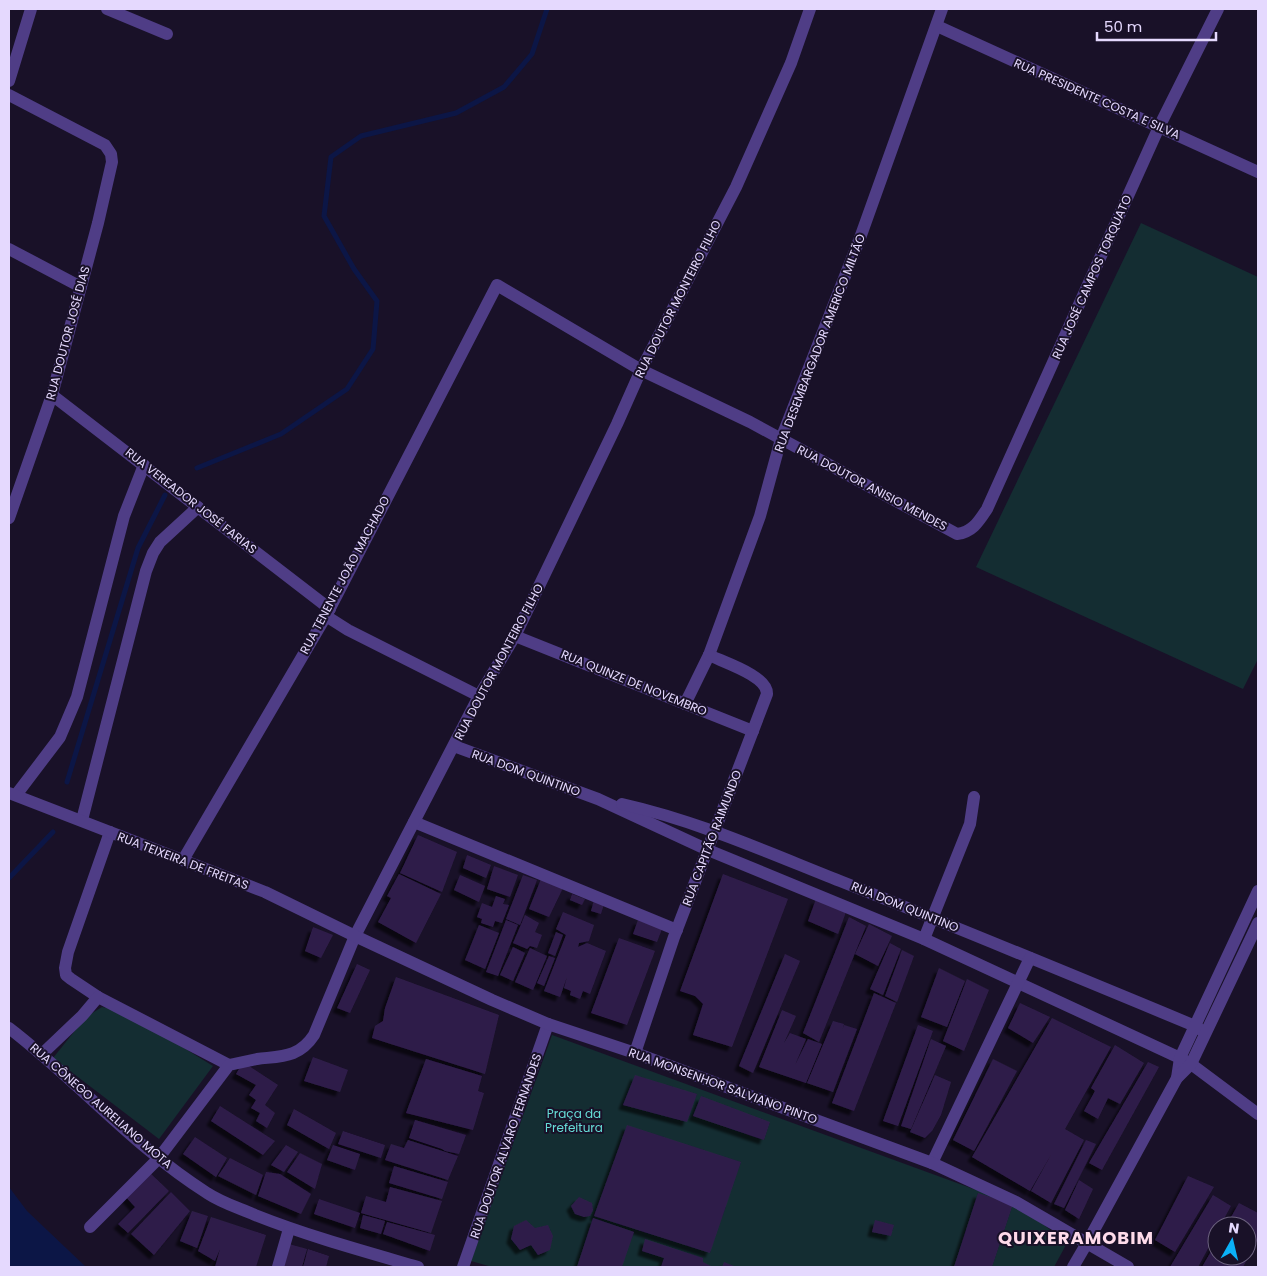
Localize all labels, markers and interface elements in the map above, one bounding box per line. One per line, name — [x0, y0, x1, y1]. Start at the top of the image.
scale bar — [1097, 10, 1216, 42]
text: 50 m — [1104, 16, 1142, 37]
street label: RUA PRESIDENTE COSTA E SILVA — [1011, 54, 1183, 143]
street label: RUA JOSÉ CAMPOS TORQUATO — [1048, 192, 1136, 362]
street label: RUA DOUTOR MONTEIRO FILHO — [630, 217, 725, 381]
street label: RUA DESEMBARGADOR AMERICO MILTÃO — [770, 231, 869, 454]
street label: RUA DOUTOR JOSÉ DIAS — [41, 264, 94, 402]
street label: RUA DOUTOR ANISIO MENDES — [794, 441, 950, 534]
street label: RUA VEREADOR JOSÉ FARIAS — [122, 444, 261, 557]
street label: RUA TENENTE JOÃO MACHADO — [296, 493, 394, 657]
street label: RUA DOUTOR MONTEIRO FILHO — [450, 581, 547, 743]
street label: RUA QUINZE DE NOVEMBRO — [559, 645, 710, 720]
street label: RUA DOM QUINTINO — [470, 745, 583, 800]
street label: RUA CAPITÃO RAIMUNDO — [678, 767, 745, 908]
street label: RUA TEIXEIRA DE FREITAS — [115, 828, 251, 893]
street label: RUA DOM QUINTINO — [849, 877, 961, 936]
street label: RUA CÔNEGO AURELIANO MOTA — [27, 1039, 176, 1172]
street label: RUA MONSENHOR SALVIANO PINTO — [627, 1043, 820, 1128]
street label: RUA DOUTOR ALVARO FERNANDES — [466, 1051, 545, 1241]
park label: Praça da Prefeitura — [545, 1105, 603, 1136]
north arrow — [1207, 1216, 1257, 1266]
text: N — [1227, 1217, 1240, 1239]
district label: QUIXERAMOBIM — [998, 1225, 1154, 1250]

